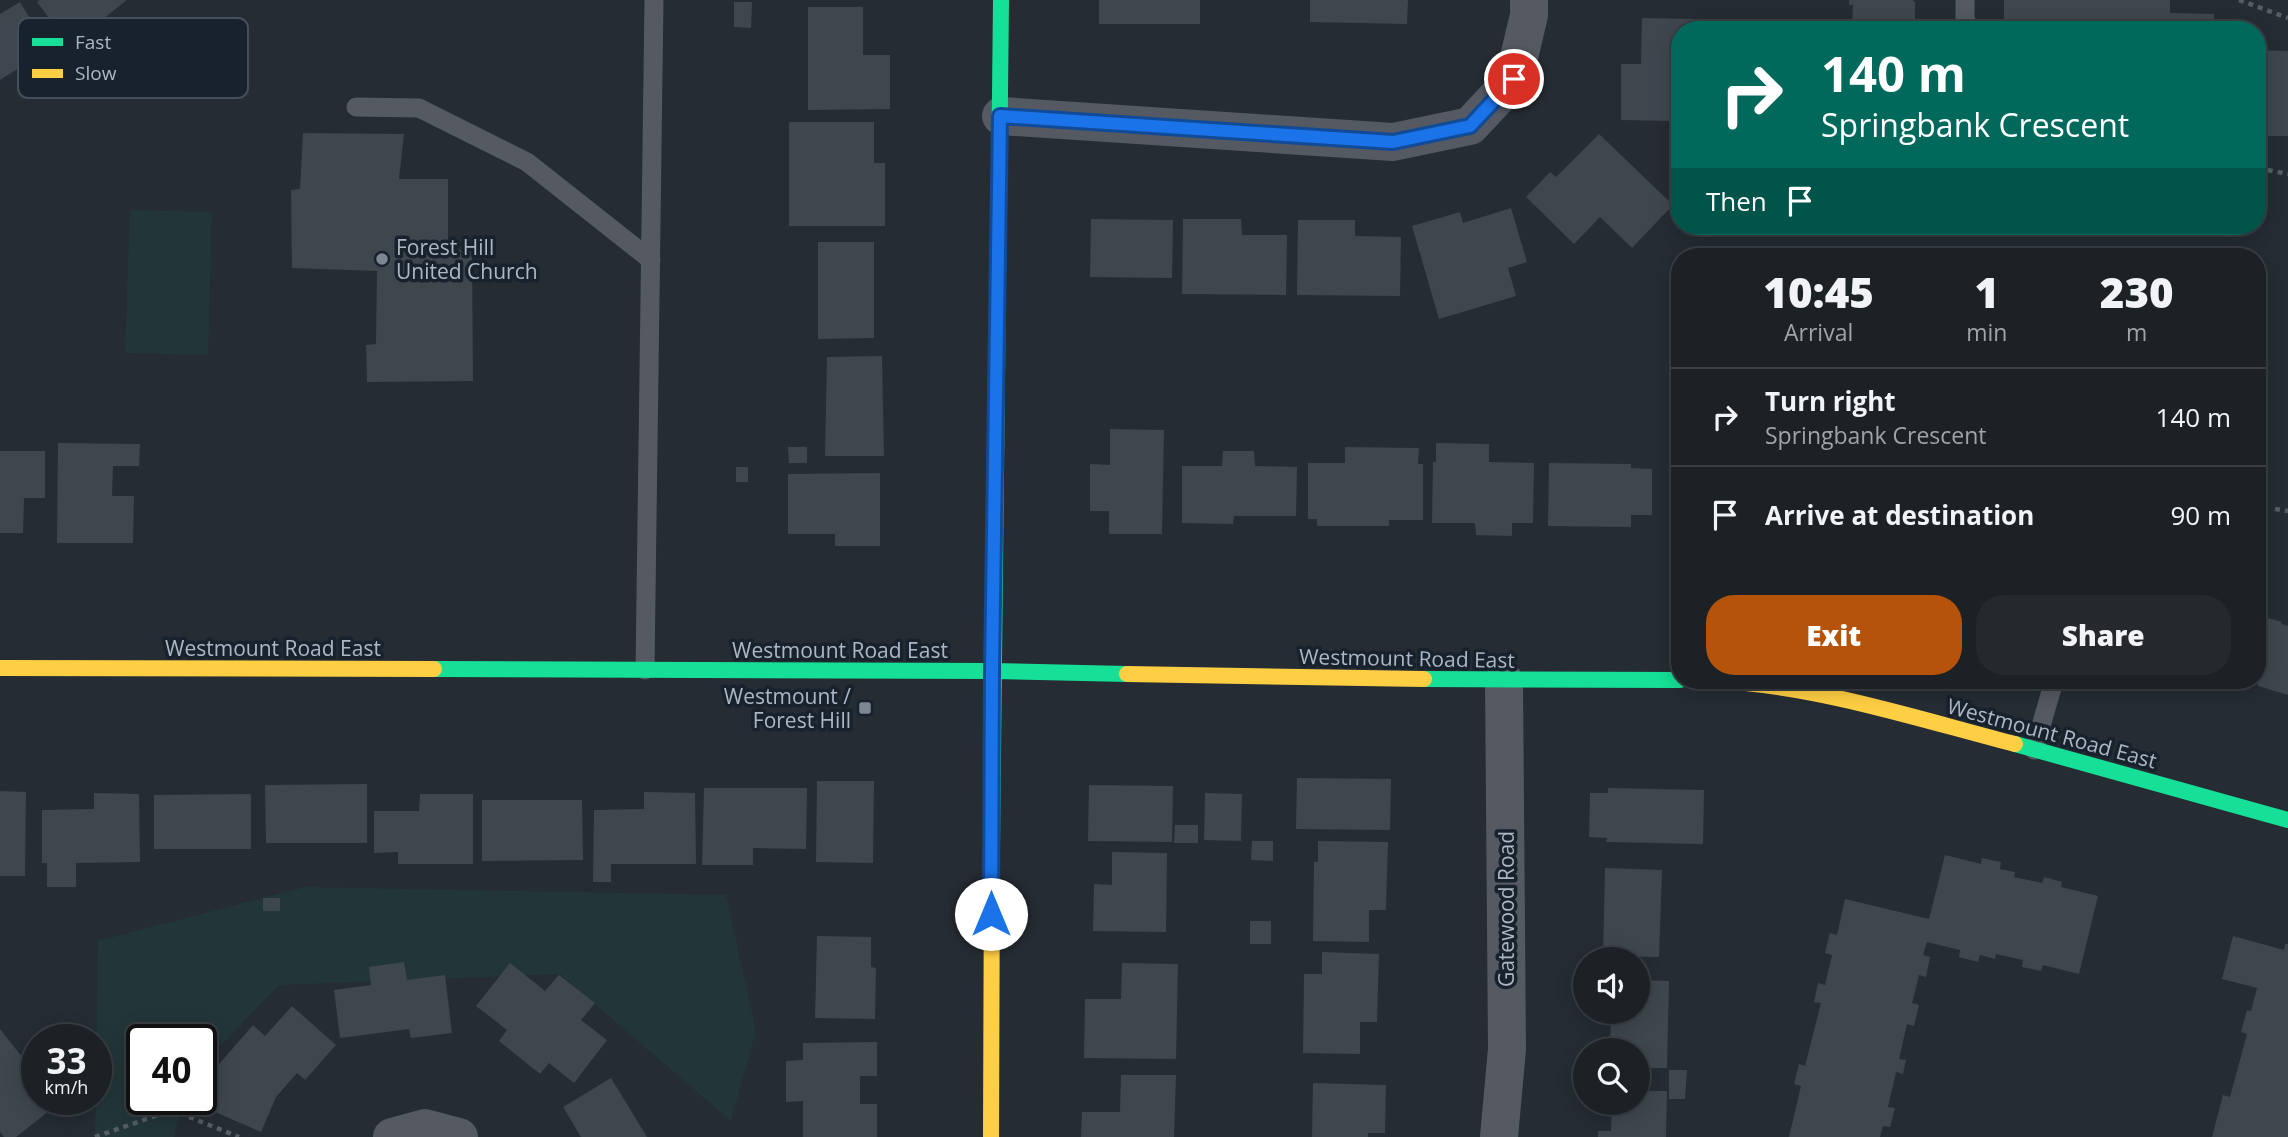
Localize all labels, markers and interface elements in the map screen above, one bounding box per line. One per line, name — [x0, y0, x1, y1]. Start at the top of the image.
legend — [18, 18, 248, 98]
text: Fast — [75, 29, 111, 55]
text: 140 m — [1821, 40, 1966, 106]
pin — [1484, 49, 1544, 109]
icon: right — [1706, 49, 1797, 140]
text: Slow — [75, 60, 117, 86]
icon: arrive — [1495, 60, 1533, 98]
text: Springbank Crescent — [1821, 103, 2129, 146]
icon: arrive — [1781, 182, 1819, 220]
text: Then — [1706, 183, 1767, 219]
place label: Forest Hill United Church — [396, 233, 538, 285]
marker: Forest Hill United Church — [374, 251, 390, 267]
text: 10:45 — [1763, 263, 1874, 320]
text: 1 — [1975, 263, 1999, 320]
text: 230 — [2100, 263, 2174, 320]
text: Arrival — [1784, 316, 1853, 348]
text: min — [1966, 316, 2007, 348]
text: m — [2126, 316, 2147, 348]
text: Turn right — [1765, 383, 1896, 419]
icon: right — [1706, 398, 1744, 436]
text: 140 m — [2156, 399, 2231, 435]
text: Springbank Crescent — [1765, 419, 1987, 451]
icon: arrive — [1706, 496, 1744, 534]
text: Arrive at destination — [1765, 497, 2034, 533]
text: 90 m — [2170, 497, 2231, 533]
button: Exit — [1706, 595, 1962, 675]
button: Share — [1976, 595, 2231, 675]
street label: Westmount Road East — [165, 634, 381, 662]
street label: Westmount Road East — [732, 636, 948, 664]
street label: Westmount Road East — [1299, 642, 1515, 674]
place label: Westmount / Forest Hill — [724, 682, 851, 734]
street label: Westmount Road East — [1944, 692, 2160, 774]
marker: Westmount / Forest Hill — [857, 700, 873, 716]
street label: Gatewood Road — [1492, 831, 1520, 987]
position arrow — [954, 877, 1028, 951]
map controls — [1573, 947, 1650, 1115]
button: sound — [1573, 947, 1650, 1024]
speed limit sign: 40 — [126, 1024, 217, 1115]
text: 33 — [46, 1037, 87, 1084]
button: search — [1573, 1038, 1650, 1115]
text: km/h — [45, 1075, 88, 1099]

